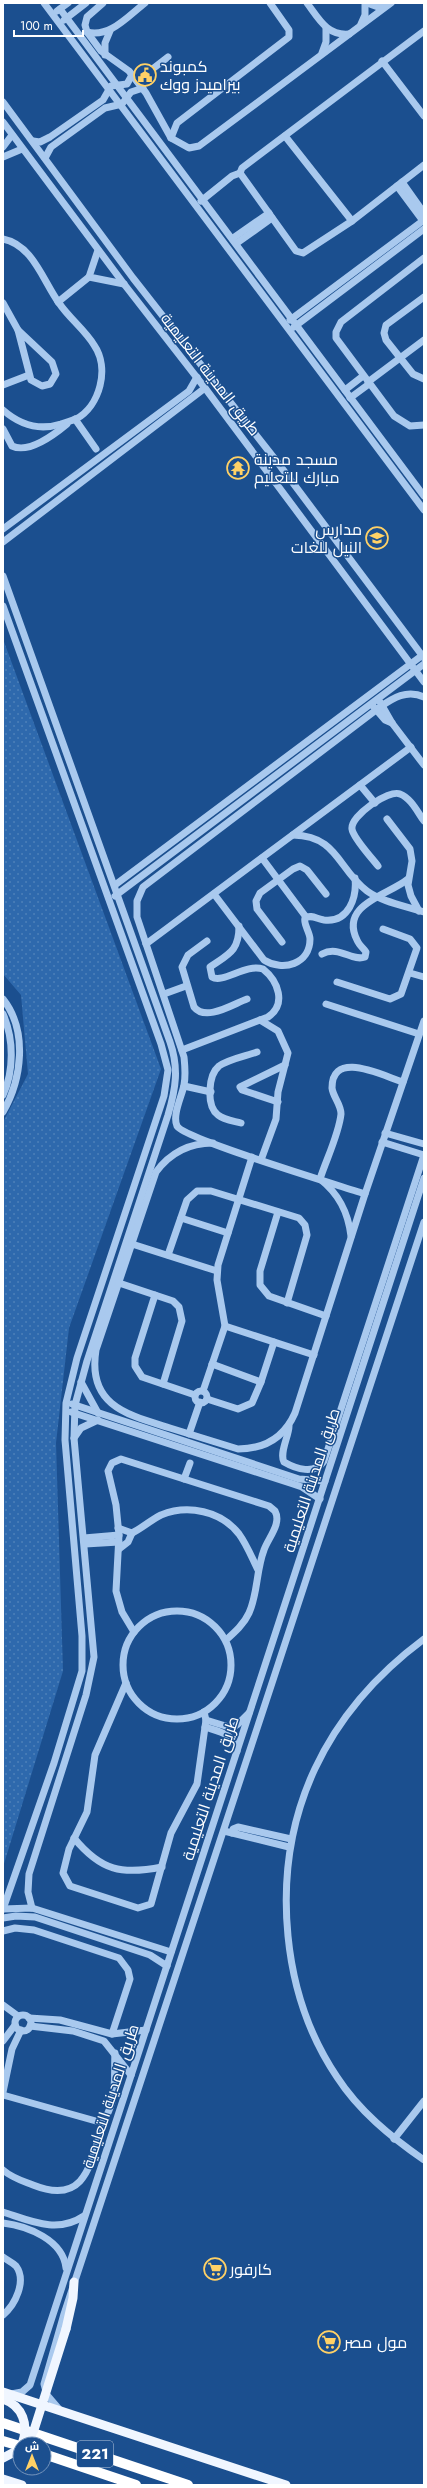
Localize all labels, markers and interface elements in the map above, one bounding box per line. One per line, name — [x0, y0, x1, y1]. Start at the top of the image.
scale bar — [14, 12, 83, 38]
text: 100 m — [20, 17, 53, 35]
place label: كمبوند بيراميدز ووك — [160, 55, 241, 96]
public building icon: كمبوند بيراميدز ووك — [132, 62, 158, 88]
street label: طريق المدينة التعليمية — [155, 308, 266, 441]
place label: مسجد مدينة مبارك للتعليم — [254, 448, 340, 489]
temple icon: مسجد مدينة مبارك للتعليم — [225, 455, 251, 481]
place label: مدارس النيل للغات — [291, 518, 362, 559]
school or university icon: مدارس النيل للغات — [364, 525, 390, 551]
street label: طريق المدينة التعليمية — [277, 1405, 346, 1555]
street label: طريق المدينة التعليمية — [176, 1713, 245, 1863]
street label: طريق المدينة التعليمية — [76, 2021, 145, 2171]
supermarket icon: كارفور — [202, 2256, 228, 2282]
place label: كارفور — [229, 2258, 272, 2281]
supermarket icon: مول مصر — [316, 2329, 342, 2355]
place label: مول مصر — [343, 2331, 407, 2354]
north arrow — [12, 2436, 52, 2476]
text: ش — [25, 2438, 39, 2454]
road number: 221 — [77, 2441, 113, 2467]

